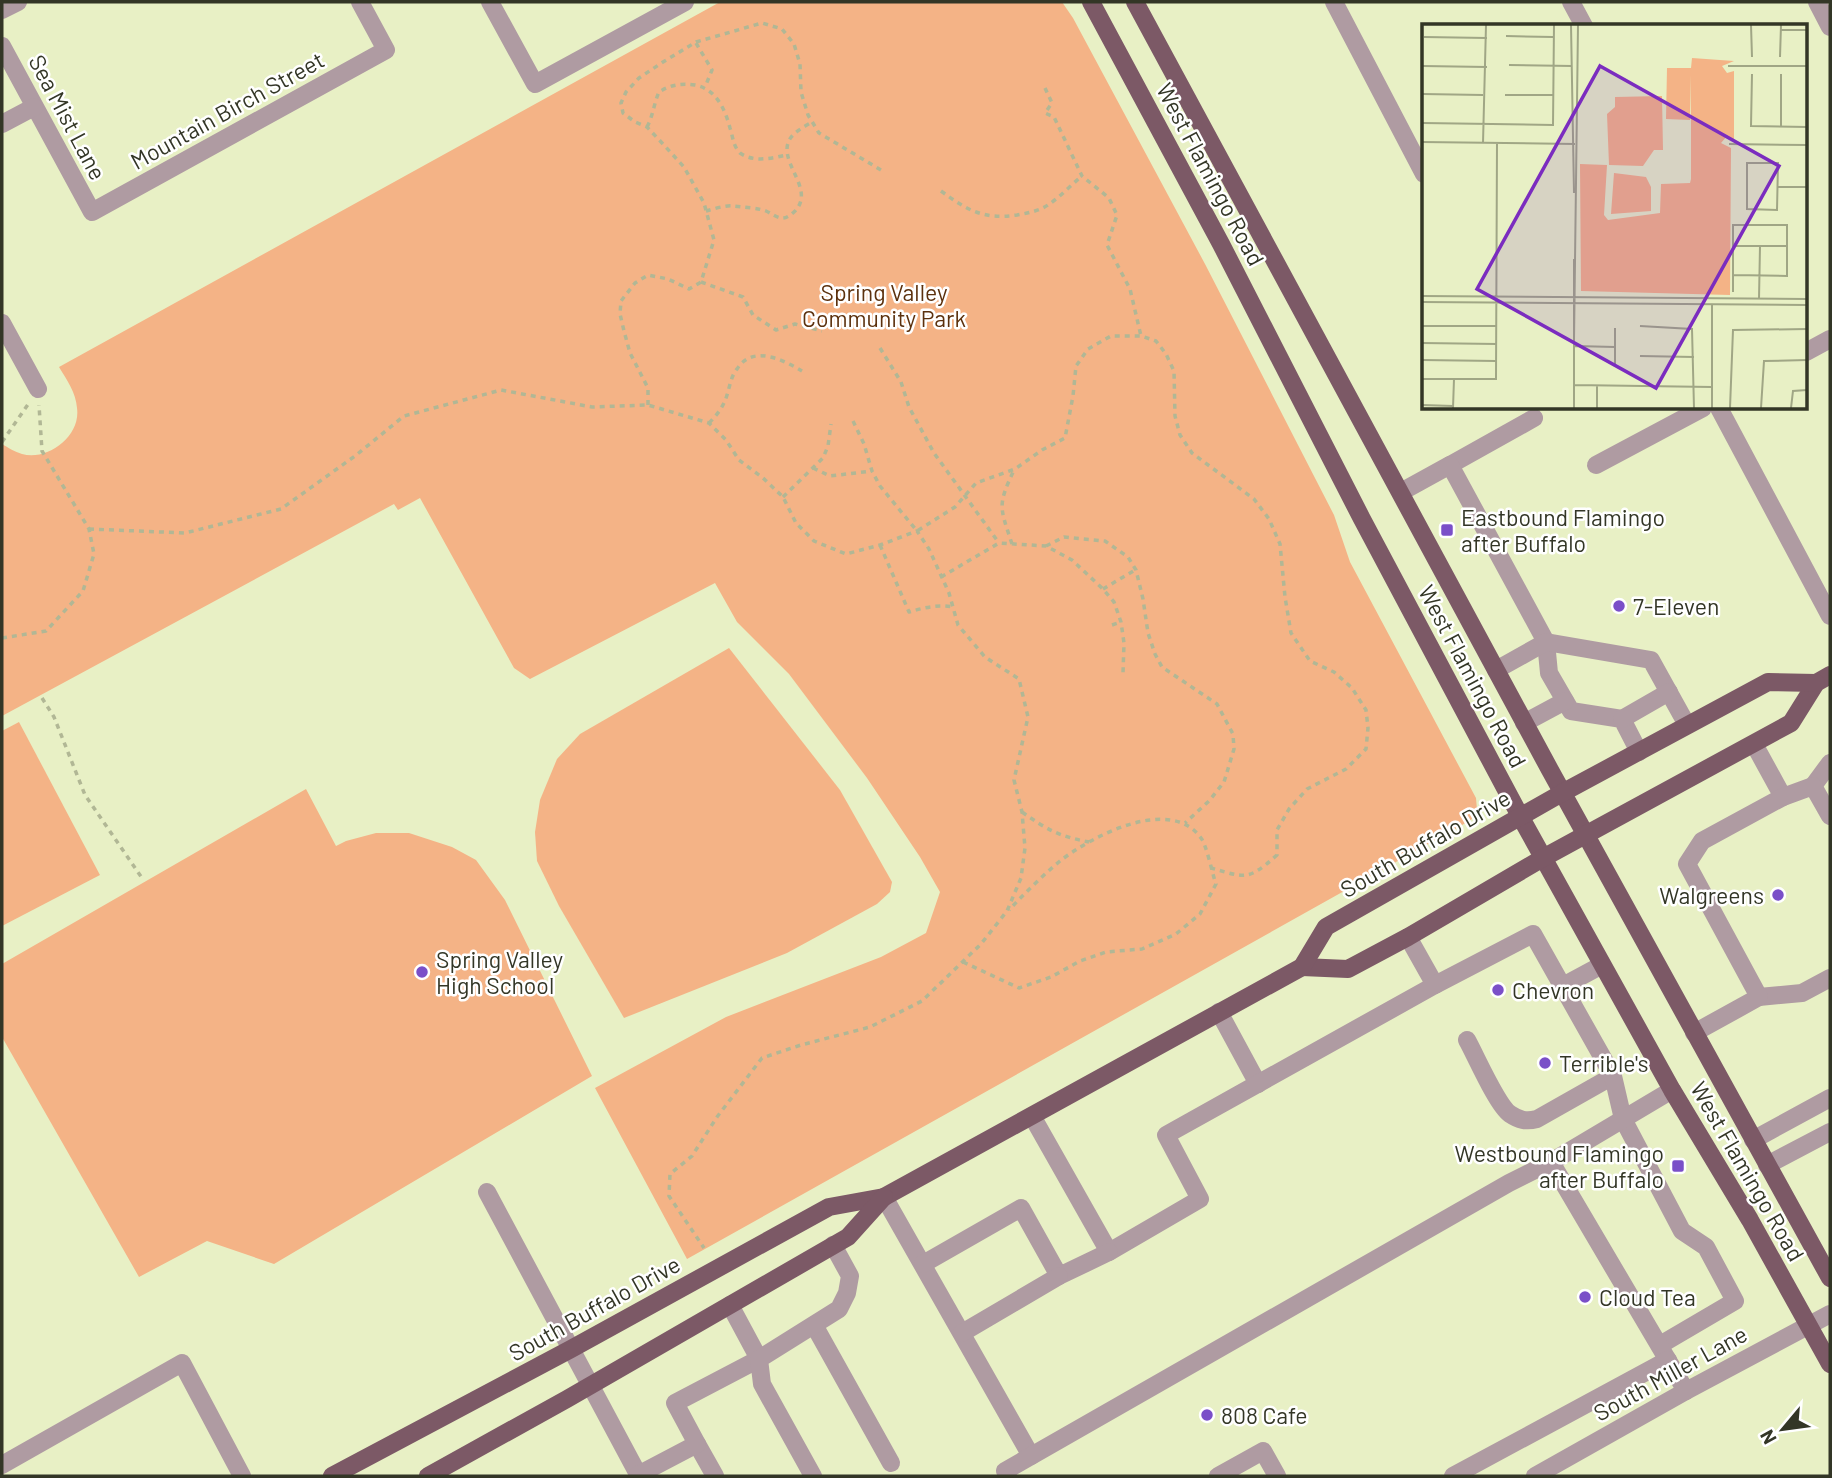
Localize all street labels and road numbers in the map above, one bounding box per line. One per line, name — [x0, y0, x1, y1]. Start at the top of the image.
street label: Mountain Birch Street — [125, 45, 329, 175]
street label: Sea Mist Lane — [23, 50, 113, 184]
street label: West Flamingo Road — [1151, 78, 1271, 270]
street label: West Flamingo Road — [1413, 580, 1533, 772]
street label: South Buffalo Drive — [1335, 783, 1515, 903]
street label: West Flamingo Road — [1685, 1076, 1811, 1266]
street label: South Buffalo Drive — [503, 1249, 685, 1367]
street label: South Miller Lane — [1588, 1319, 1752, 1427]

